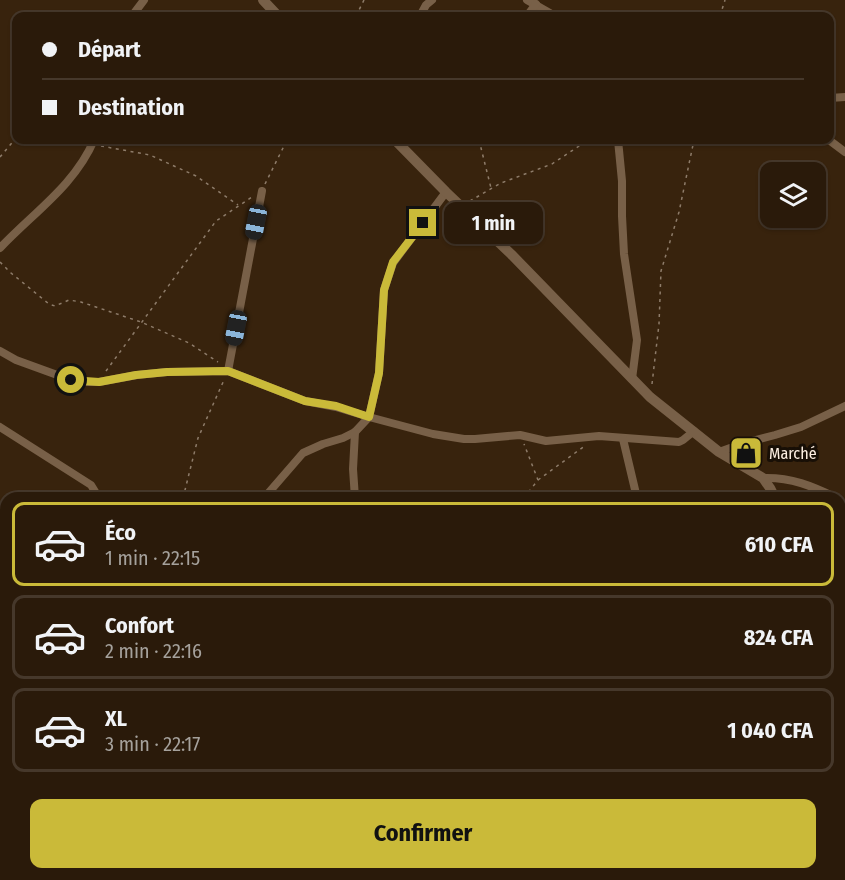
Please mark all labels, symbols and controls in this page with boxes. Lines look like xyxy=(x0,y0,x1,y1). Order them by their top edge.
text: Départ xyxy=(78,36,141,63)
text: Destination xyxy=(78,94,185,121)
map controls xyxy=(760,162,826,228)
button: layers xyxy=(760,162,826,228)
callout: 1 min xyxy=(444,202,543,244)
car xyxy=(244,203,268,241)
route end xyxy=(409,209,436,236)
text: 1 min xyxy=(472,211,515,235)
car xyxy=(224,309,248,347)
route start xyxy=(57,366,84,393)
shop icon: Marché xyxy=(728,435,764,471)
place label: Marché xyxy=(769,444,817,463)
icon: car xyxy=(33,517,87,571)
text: Éco xyxy=(105,519,136,546)
text: 610 CFA xyxy=(745,531,813,558)
text: 1 min · 22:15 xyxy=(105,546,200,570)
icon: car xyxy=(33,610,87,664)
text: Confort xyxy=(105,612,174,639)
text: 824 CFA xyxy=(744,624,813,651)
text: 2 min · 22:16 xyxy=(105,639,202,663)
icon: car xyxy=(33,703,87,757)
text: XL xyxy=(105,705,127,732)
text: 1 040 CFA xyxy=(727,717,813,744)
text: 3 min · 22:17 xyxy=(105,732,200,756)
button: Confirmer xyxy=(30,799,816,868)

